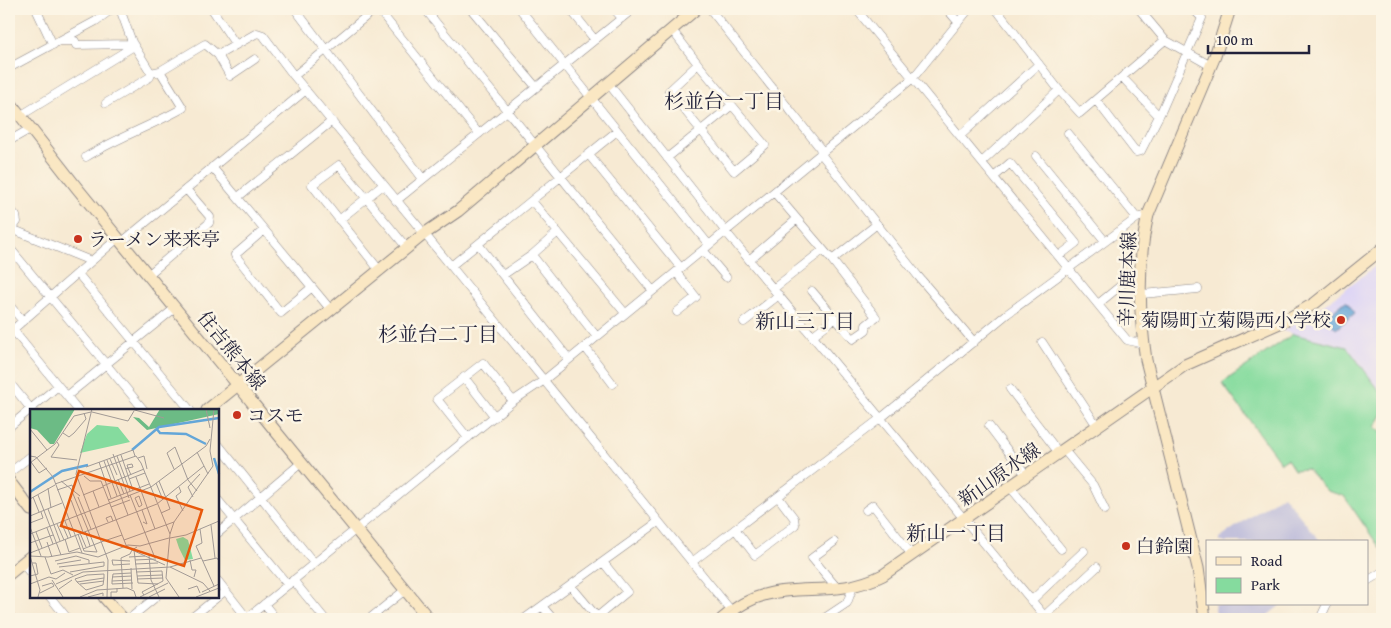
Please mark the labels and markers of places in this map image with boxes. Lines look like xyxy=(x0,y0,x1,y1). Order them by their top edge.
place label: ラーメン来来亭 xyxy=(88,225,220,253)
marker: ラーメン来来亭 xyxy=(72,233,84,245)
place label: 菊陽町立菊陽西小学校 xyxy=(1141,306,1331,334)
marker: 菊陽町立菊陽西小学校 xyxy=(1335,314,1347,326)
place label: コスモ xyxy=(247,401,304,429)
marker: コスモ xyxy=(231,409,243,421)
place label: 白鈴園 xyxy=(1136,532,1193,560)
marker: 白鈴園 xyxy=(1120,540,1132,552)

